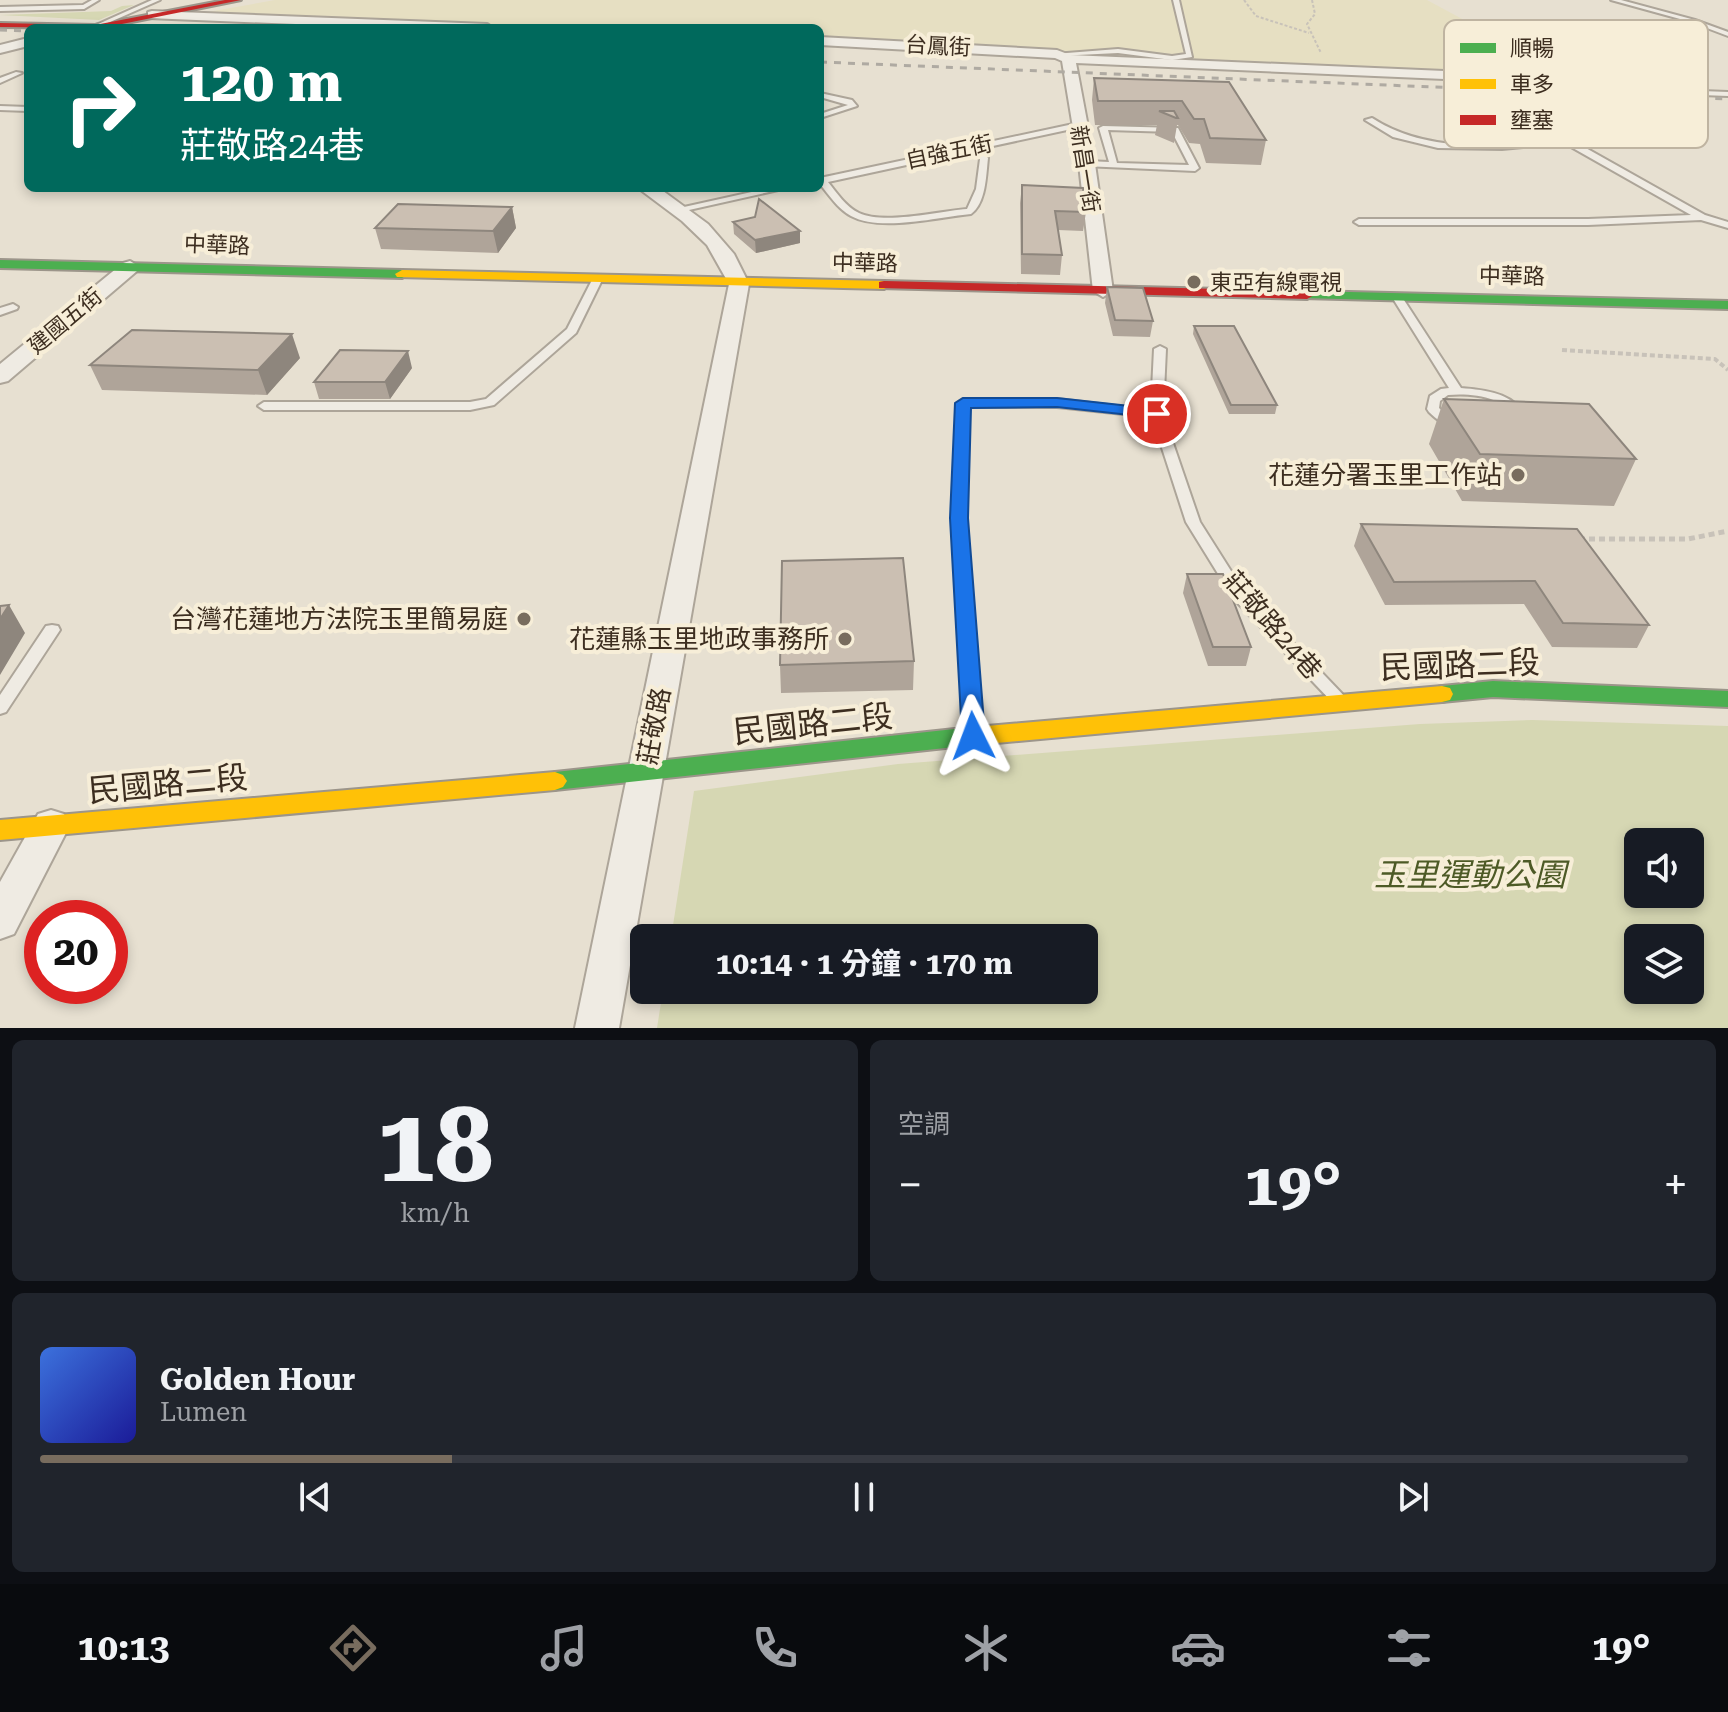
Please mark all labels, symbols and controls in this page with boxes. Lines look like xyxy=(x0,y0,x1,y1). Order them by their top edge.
legend xyxy=(1444,20,1708,148)
street label: 台鳳街 xyxy=(904,32,972,60)
text: 順暢 xyxy=(1510,36,1554,61)
text: 120 m xyxy=(180,49,342,115)
icon: right xyxy=(48,56,152,160)
text: 車多 xyxy=(1510,72,1554,97)
text: 壅塞 xyxy=(1510,108,1554,133)
street label: 新昌一街 xyxy=(1066,124,1104,214)
text: 莊敬路24巷 xyxy=(180,125,364,167)
street label: 自強五街 xyxy=(903,131,995,173)
street label: 中華路 xyxy=(184,231,250,259)
street label: 中華路 xyxy=(832,250,898,276)
street label: 中華路 xyxy=(1479,263,1545,289)
place label: 東亞有線電視 xyxy=(1210,270,1342,295)
marker: 東亞有線電視 xyxy=(1185,273,1203,291)
street label: 建國五街 xyxy=(23,283,107,359)
pin xyxy=(1123,380,1191,448)
icon: arrive xyxy=(1135,392,1179,436)
place label: 花蓮分署玉里工作站 xyxy=(1268,460,1502,490)
marker: 花蓮分署玉里工作站 xyxy=(1509,466,1527,484)
street label: 莊敬路24巷 xyxy=(1218,565,1328,685)
place label: 台灣花蓮地方法院玉里簡易庭 xyxy=(170,604,508,634)
marker: 台灣花蓮地方法院玉里簡易庭 xyxy=(515,610,533,628)
place label: 花蓮縣玉里地政事務所 xyxy=(569,624,829,654)
marker: 花蓮縣玉里地政事務所 xyxy=(836,630,854,648)
street label: 民國路二段 xyxy=(1379,643,1541,687)
street label: 莊敬路 xyxy=(632,685,676,767)
position arrow xyxy=(931,694,1015,778)
street label: 民國路二段 xyxy=(731,697,895,751)
street label: 民國路二段 xyxy=(87,758,249,810)
map controls xyxy=(1624,828,1704,1004)
button: sound xyxy=(1624,828,1704,908)
park label: 玉里運動公園 xyxy=(1374,856,1570,894)
speed limit sign: 20 xyxy=(24,900,128,1004)
button: layers xyxy=(1624,924,1704,1004)
text: 10:14 · 1 分鐘 · 170 m xyxy=(716,946,1012,981)
text: 18 xyxy=(377,1085,493,1206)
text: 空調 xyxy=(898,1109,950,1139)
text: 19° xyxy=(1244,1149,1342,1220)
text: − xyxy=(898,1159,923,1211)
text: + xyxy=(1663,1159,1688,1211)
text: km/h xyxy=(400,1198,470,1228)
text: Golden Hour xyxy=(160,1362,355,1397)
text: Lumen xyxy=(160,1397,247,1427)
icon: previous xyxy=(293,1475,337,1519)
icon: pause xyxy=(842,1475,886,1519)
icon: next xyxy=(1391,1475,1435,1519)
icon: directions xyxy=(325,1620,381,1676)
icon: music xyxy=(536,1620,592,1676)
icon: phone xyxy=(747,1620,803,1676)
icon: climate xyxy=(958,1620,1014,1676)
icon: car xyxy=(1170,1620,1226,1676)
icon: filters xyxy=(1381,1620,1437,1676)
text: 10:13 xyxy=(78,1627,170,1669)
text: 19° xyxy=(1592,1627,1650,1669)

